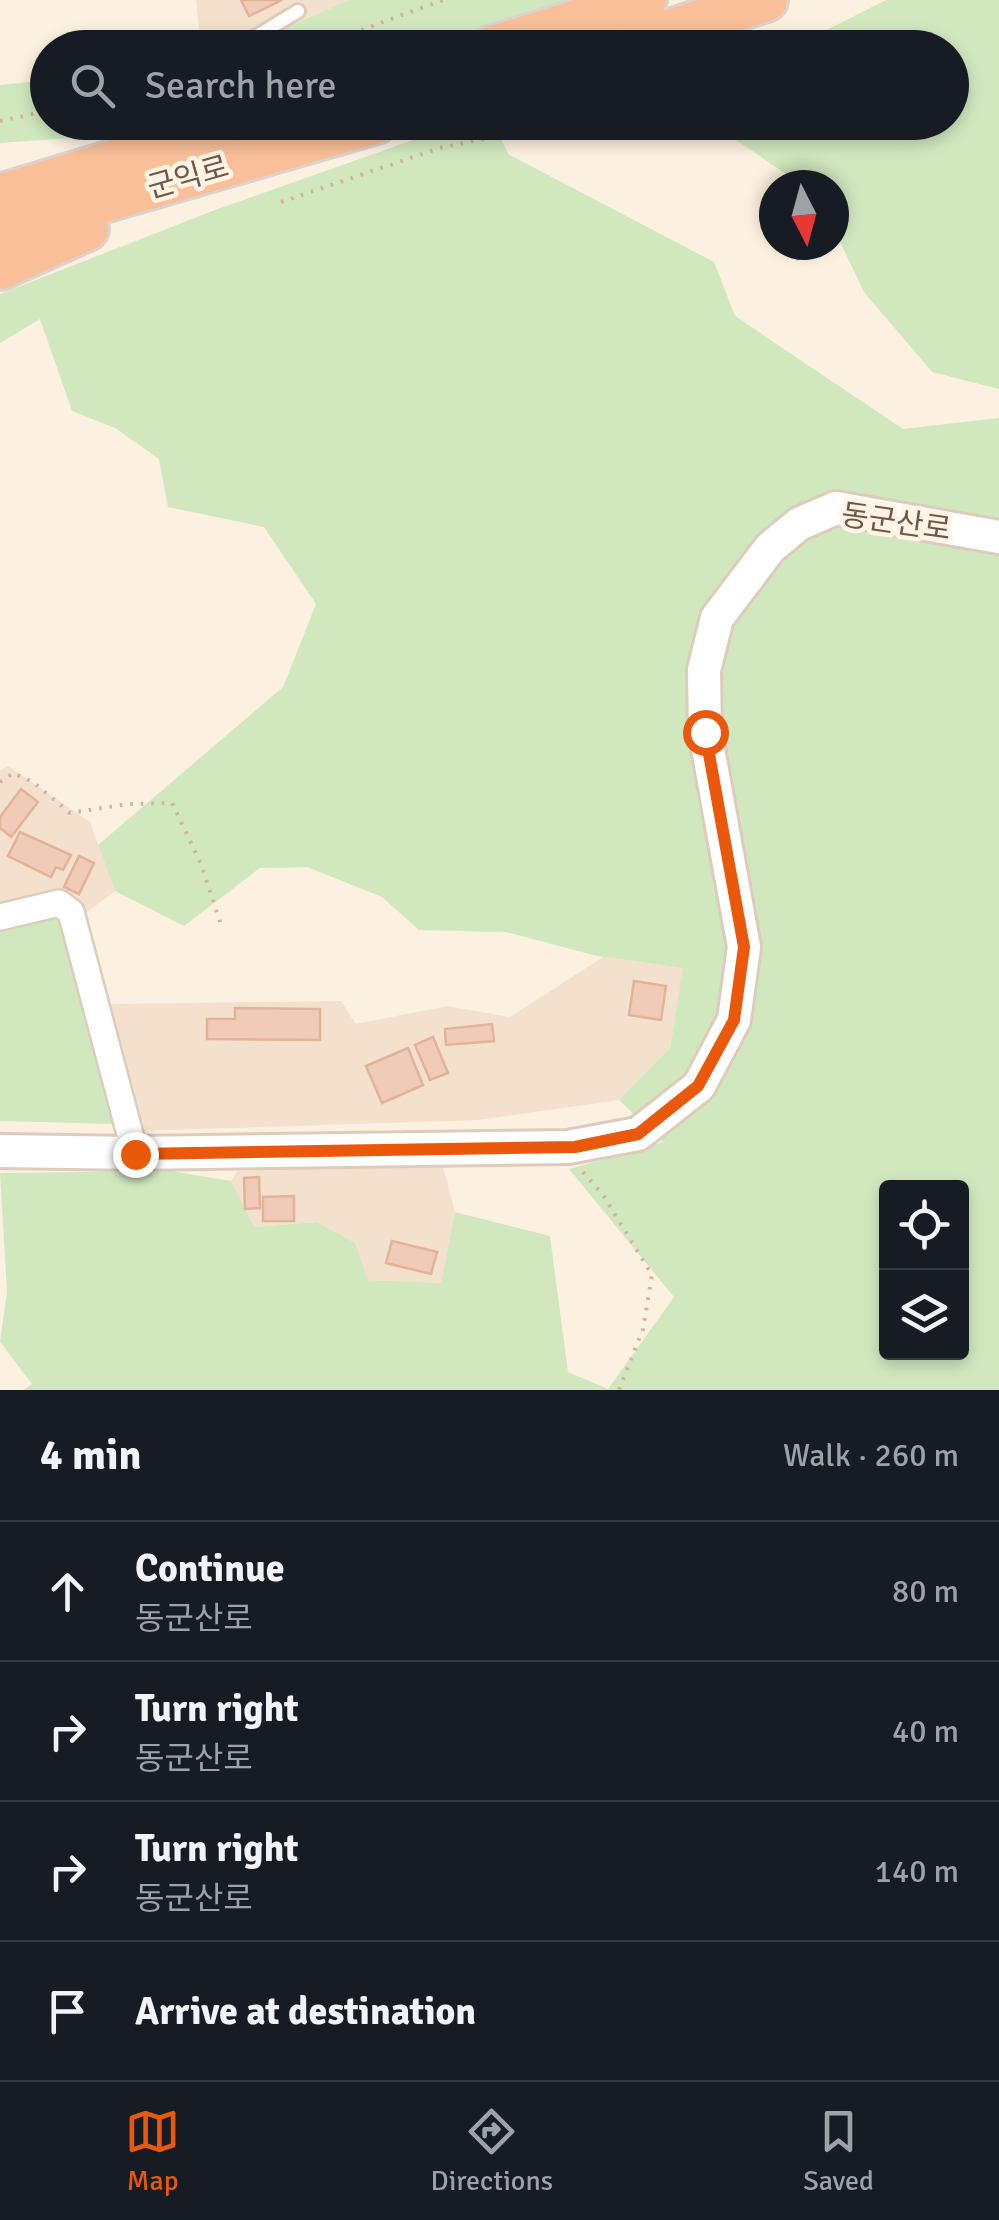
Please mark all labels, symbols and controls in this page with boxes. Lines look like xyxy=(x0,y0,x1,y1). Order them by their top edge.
search box xyxy=(30,30,969,140)
icon: search xyxy=(65,58,120,113)
text: Search here xyxy=(145,62,337,109)
street label: 군익로 xyxy=(143,148,233,207)
north arrow xyxy=(759,170,849,260)
street label: 동군산로 xyxy=(839,496,953,548)
route start xyxy=(683,710,729,756)
route end xyxy=(113,1132,159,1178)
map controls xyxy=(879,1180,969,1360)
button: locate xyxy=(879,1180,969,1270)
button: layers xyxy=(879,1270,969,1360)
text: 4 min xyxy=(40,1430,141,1481)
text: Walk · 260 m xyxy=(783,1436,959,1475)
text: Continue xyxy=(135,1545,285,1592)
icon: ahead xyxy=(40,1564,95,1619)
text: 80 m xyxy=(892,1572,959,1611)
text: 동군산로 xyxy=(135,1599,253,1638)
text: Turn right xyxy=(135,1685,299,1732)
icon: right xyxy=(40,1704,95,1759)
text: 40 m xyxy=(892,1712,959,1751)
text: 동군산로 xyxy=(135,1739,253,1778)
text: Turn right xyxy=(135,1825,299,1872)
icon: right xyxy=(40,1844,95,1899)
text: 140 m xyxy=(875,1852,959,1891)
text: 동군산로 xyxy=(135,1879,253,1918)
icon: arrive xyxy=(40,1984,95,2039)
text: Arrive at destination xyxy=(135,1988,476,2035)
tab: Map xyxy=(125,2104,180,2198)
tab: Directions xyxy=(431,2104,553,2198)
tab: Saved xyxy=(803,2104,874,2198)

